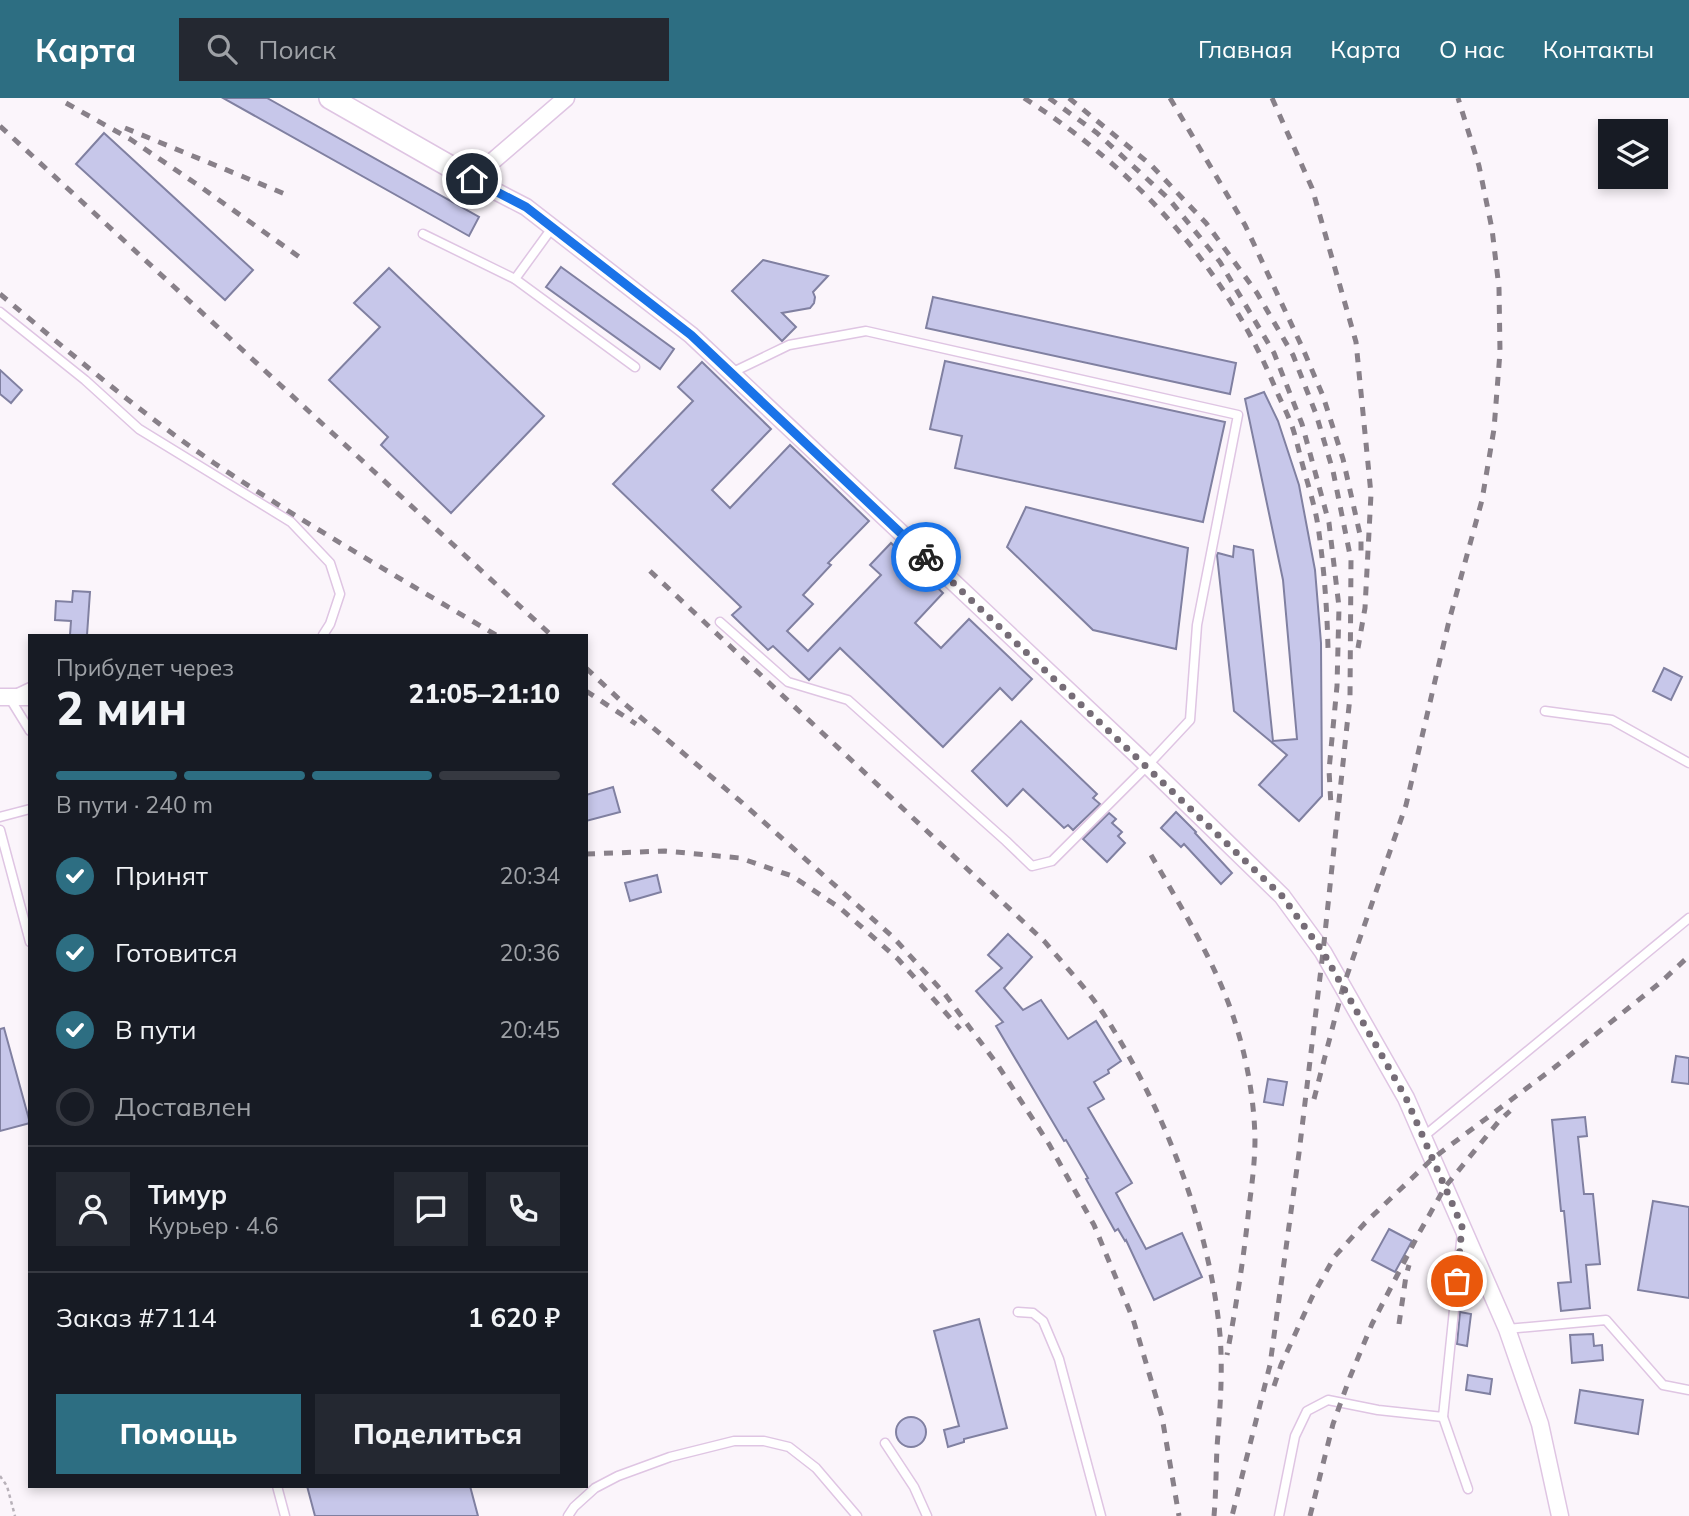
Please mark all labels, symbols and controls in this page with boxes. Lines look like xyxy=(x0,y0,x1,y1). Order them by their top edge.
search box xyxy=(179,18,669,81)
text: Карта xyxy=(35,29,137,70)
icon: search xyxy=(203,30,241,68)
text: Поиск xyxy=(259,33,336,66)
text: Главная xyxy=(1198,34,1292,64)
text: Карта xyxy=(1330,34,1401,64)
text: О нас xyxy=(1439,34,1505,64)
text: Контакты xyxy=(1543,34,1654,64)
map controls xyxy=(1598,119,1668,189)
button: layers xyxy=(1598,119,1668,189)
pin xyxy=(442,149,502,209)
icon: home xyxy=(453,160,491,198)
courier xyxy=(891,522,961,592)
icon: bike xyxy=(907,538,945,576)
text: Прибудет через xyxy=(56,653,234,682)
text: 21:05–21:10 xyxy=(409,677,560,710)
text: 2 мин xyxy=(56,679,187,737)
text: В пути · 240 m xyxy=(56,790,213,819)
icon: check xyxy=(56,857,94,895)
text: Принят xyxy=(115,859,208,892)
text: 20:34 xyxy=(500,861,560,890)
icon: check xyxy=(56,934,94,972)
text: Готовится xyxy=(115,936,238,969)
text: 20:36 xyxy=(500,938,560,967)
icon: check xyxy=(56,1011,94,1049)
text: В пути xyxy=(115,1013,196,1046)
text: 20:45 xyxy=(500,1015,560,1044)
text: Доставлен xyxy=(115,1090,252,1123)
button: person xyxy=(56,1172,130,1246)
button: chat xyxy=(394,1172,468,1246)
button: phone xyxy=(486,1172,560,1246)
text: Тимур xyxy=(148,1178,227,1211)
text: Курьер · 4.6 xyxy=(148,1211,279,1240)
pin xyxy=(1427,1251,1487,1311)
icon: bag xyxy=(1438,1262,1476,1300)
text: Заказ #7114 xyxy=(56,1301,217,1334)
text: 1 620 ₽ xyxy=(468,1301,560,1334)
button: Помощь xyxy=(56,1394,301,1474)
button: Поделиться xyxy=(315,1394,560,1474)

